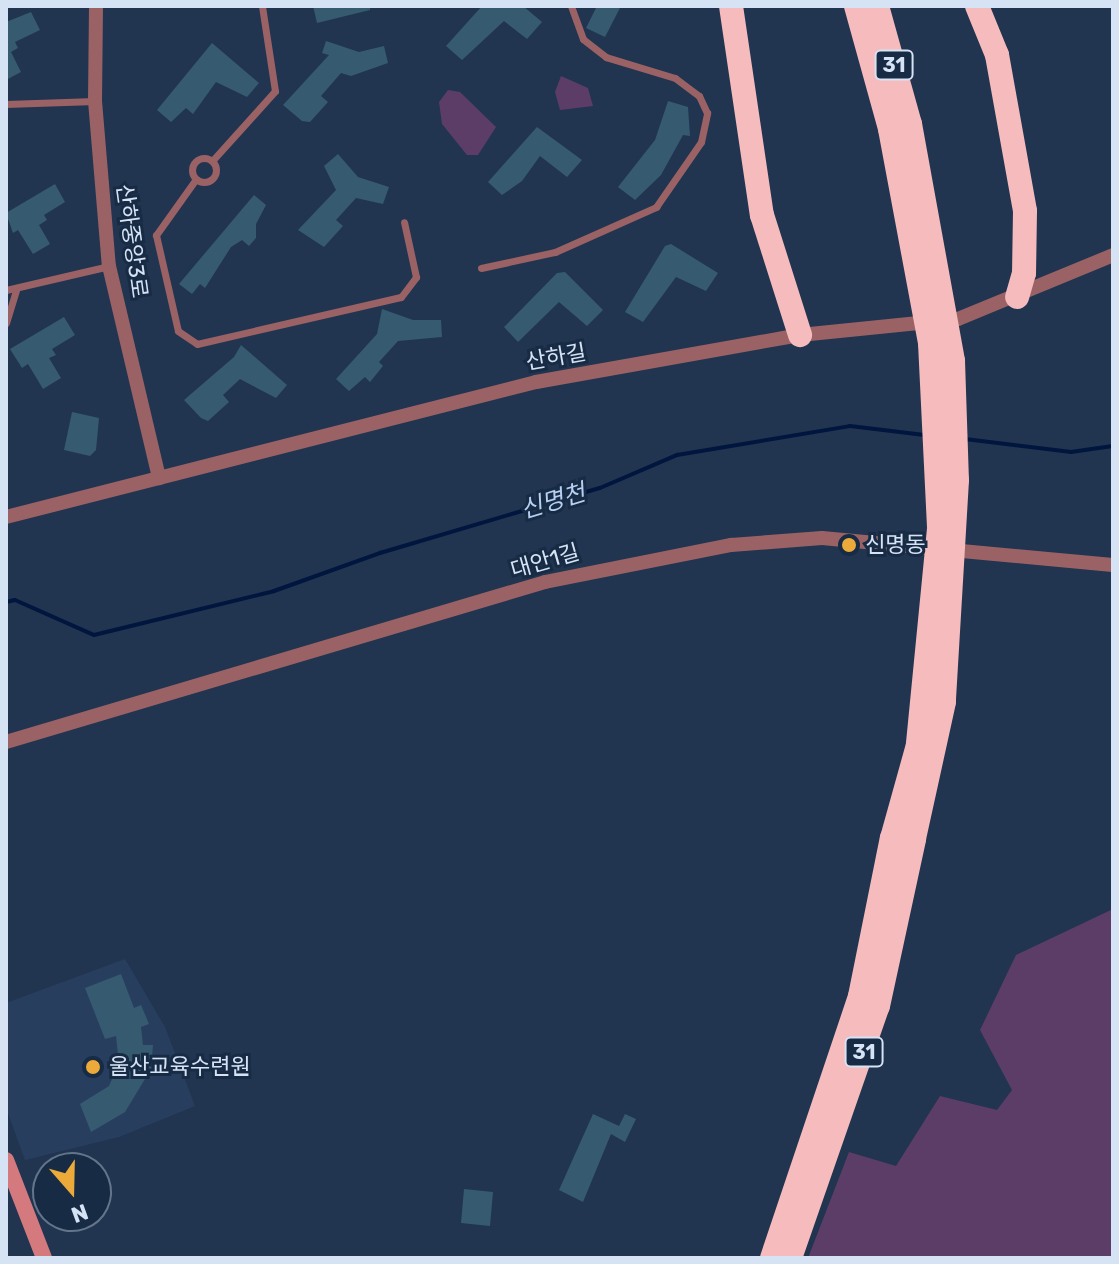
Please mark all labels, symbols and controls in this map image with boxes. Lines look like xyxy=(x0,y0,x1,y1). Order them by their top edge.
road number: 31 xyxy=(874,49,914,81)
street label: 산하중앙3로 xyxy=(111,183,153,299)
street label: 산하길 xyxy=(524,339,588,375)
water label: 신명천 xyxy=(517,479,589,525)
place label: 신명동 xyxy=(865,532,926,558)
marker: 신명동 xyxy=(840,536,858,554)
street label: 대안1길 xyxy=(508,539,582,583)
road number: 31 xyxy=(844,1036,884,1068)
place label: 울산교육수련원 xyxy=(109,1054,251,1080)
marker: 울산교육수련원 xyxy=(84,1058,102,1076)
north arrow xyxy=(32,1152,112,1232)
text: N xyxy=(68,1198,92,1229)

